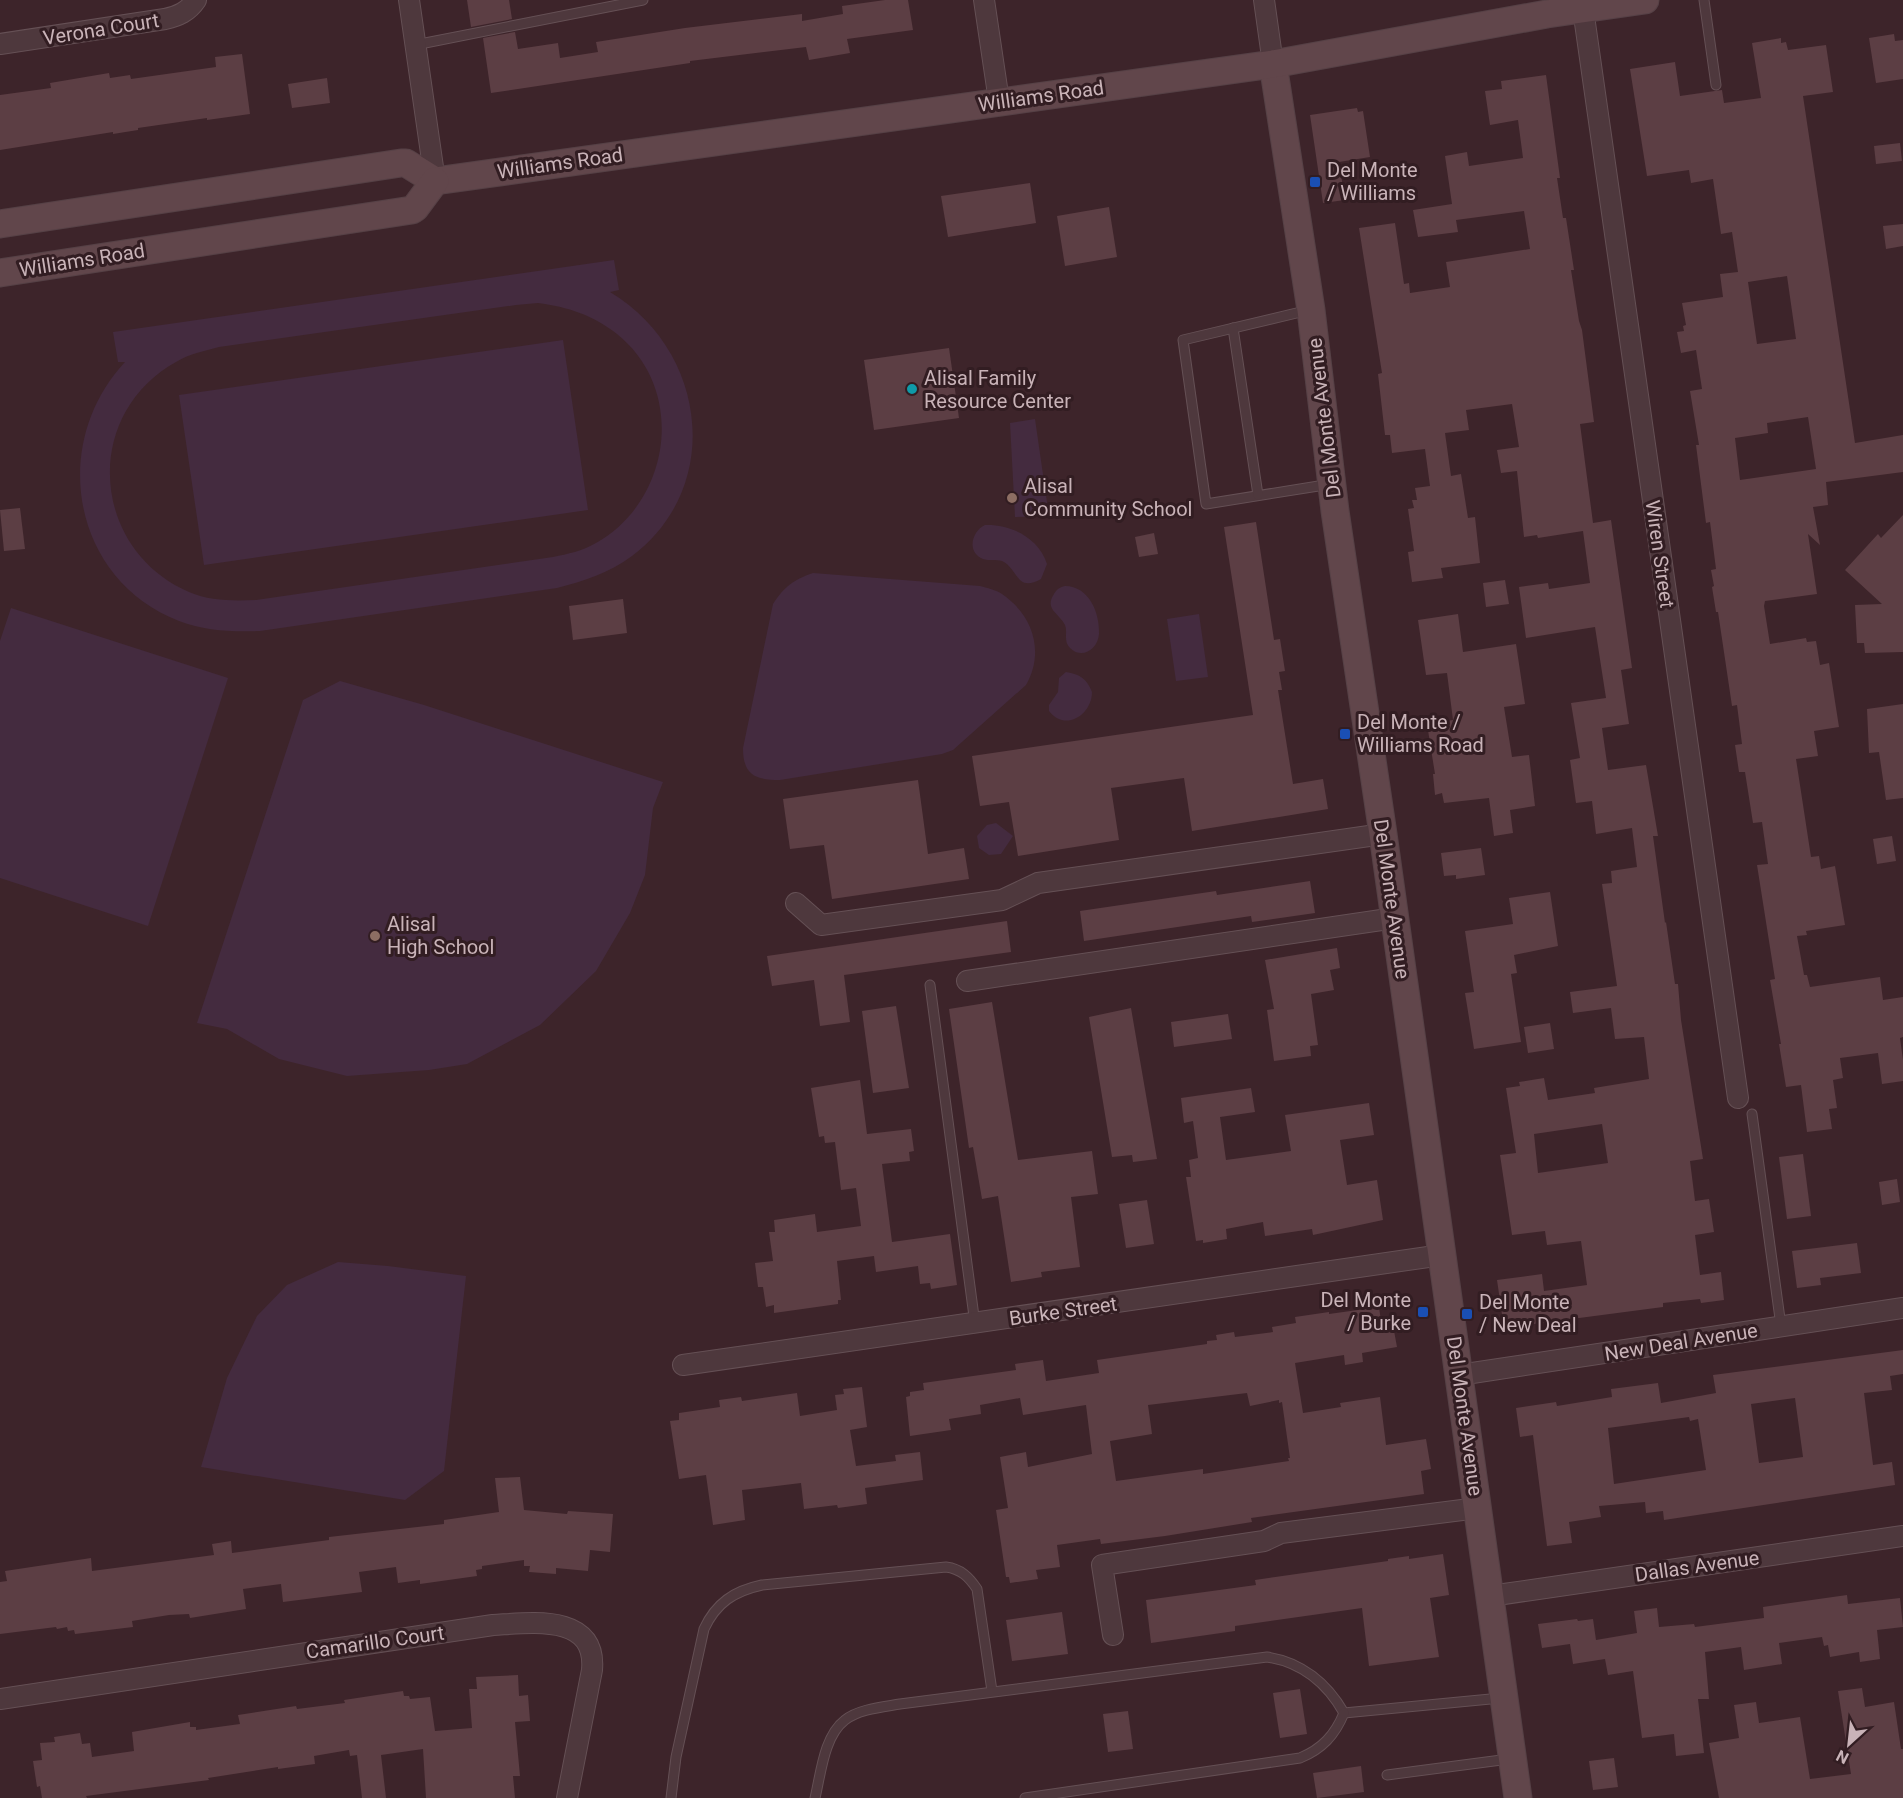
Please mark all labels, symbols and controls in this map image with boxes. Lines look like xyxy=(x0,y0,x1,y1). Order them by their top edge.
street label: Verona Court xyxy=(41,8,161,50)
street label: Williams Road xyxy=(977,75,1105,117)
street label: Williams Road xyxy=(496,142,624,184)
place label: Del Monte / Williams xyxy=(1327,158,1418,205)
marker: Del Monte / Williams xyxy=(1308,175,1322,189)
street label: Williams Road xyxy=(18,238,146,282)
street label: Del Monte Avenue xyxy=(1302,337,1346,499)
place label: Alisal Family Resource Center xyxy=(924,366,1071,413)
marker: Alisal Family Resource Center xyxy=(905,382,919,396)
place label: Alisal Community School xyxy=(1024,474,1192,521)
marker: Alisal Community School xyxy=(1005,491,1019,505)
street label: Wiren Street xyxy=(1641,499,1679,609)
place label: Del Monte / Williams Road xyxy=(1357,710,1484,757)
marker: Del Monte / Williams Road xyxy=(1338,727,1352,741)
street label: Del Monte Avenue xyxy=(1369,818,1415,980)
place label: Alisal High School xyxy=(387,912,494,959)
marker: Alisal High School xyxy=(368,929,382,943)
place label: Del Monte / Burke xyxy=(1320,1288,1411,1335)
place label: Del Monte / New Deal xyxy=(1479,1290,1577,1337)
street label: Burke Street xyxy=(1008,1292,1118,1330)
marker: Del Monte / Burke xyxy=(1416,1305,1430,1319)
marker: Del Monte / New Deal xyxy=(1460,1307,1474,1321)
street label: New Deal Avenue xyxy=(1603,1318,1759,1366)
street label: Del Monte Avenue xyxy=(1442,1335,1488,1497)
street label: Dallas Avenue xyxy=(1633,1545,1761,1587)
street label: Camarillo Court xyxy=(304,1620,446,1664)
north arrow xyxy=(1819,1714,1879,1774)
text: N xyxy=(1833,1746,1852,1768)

